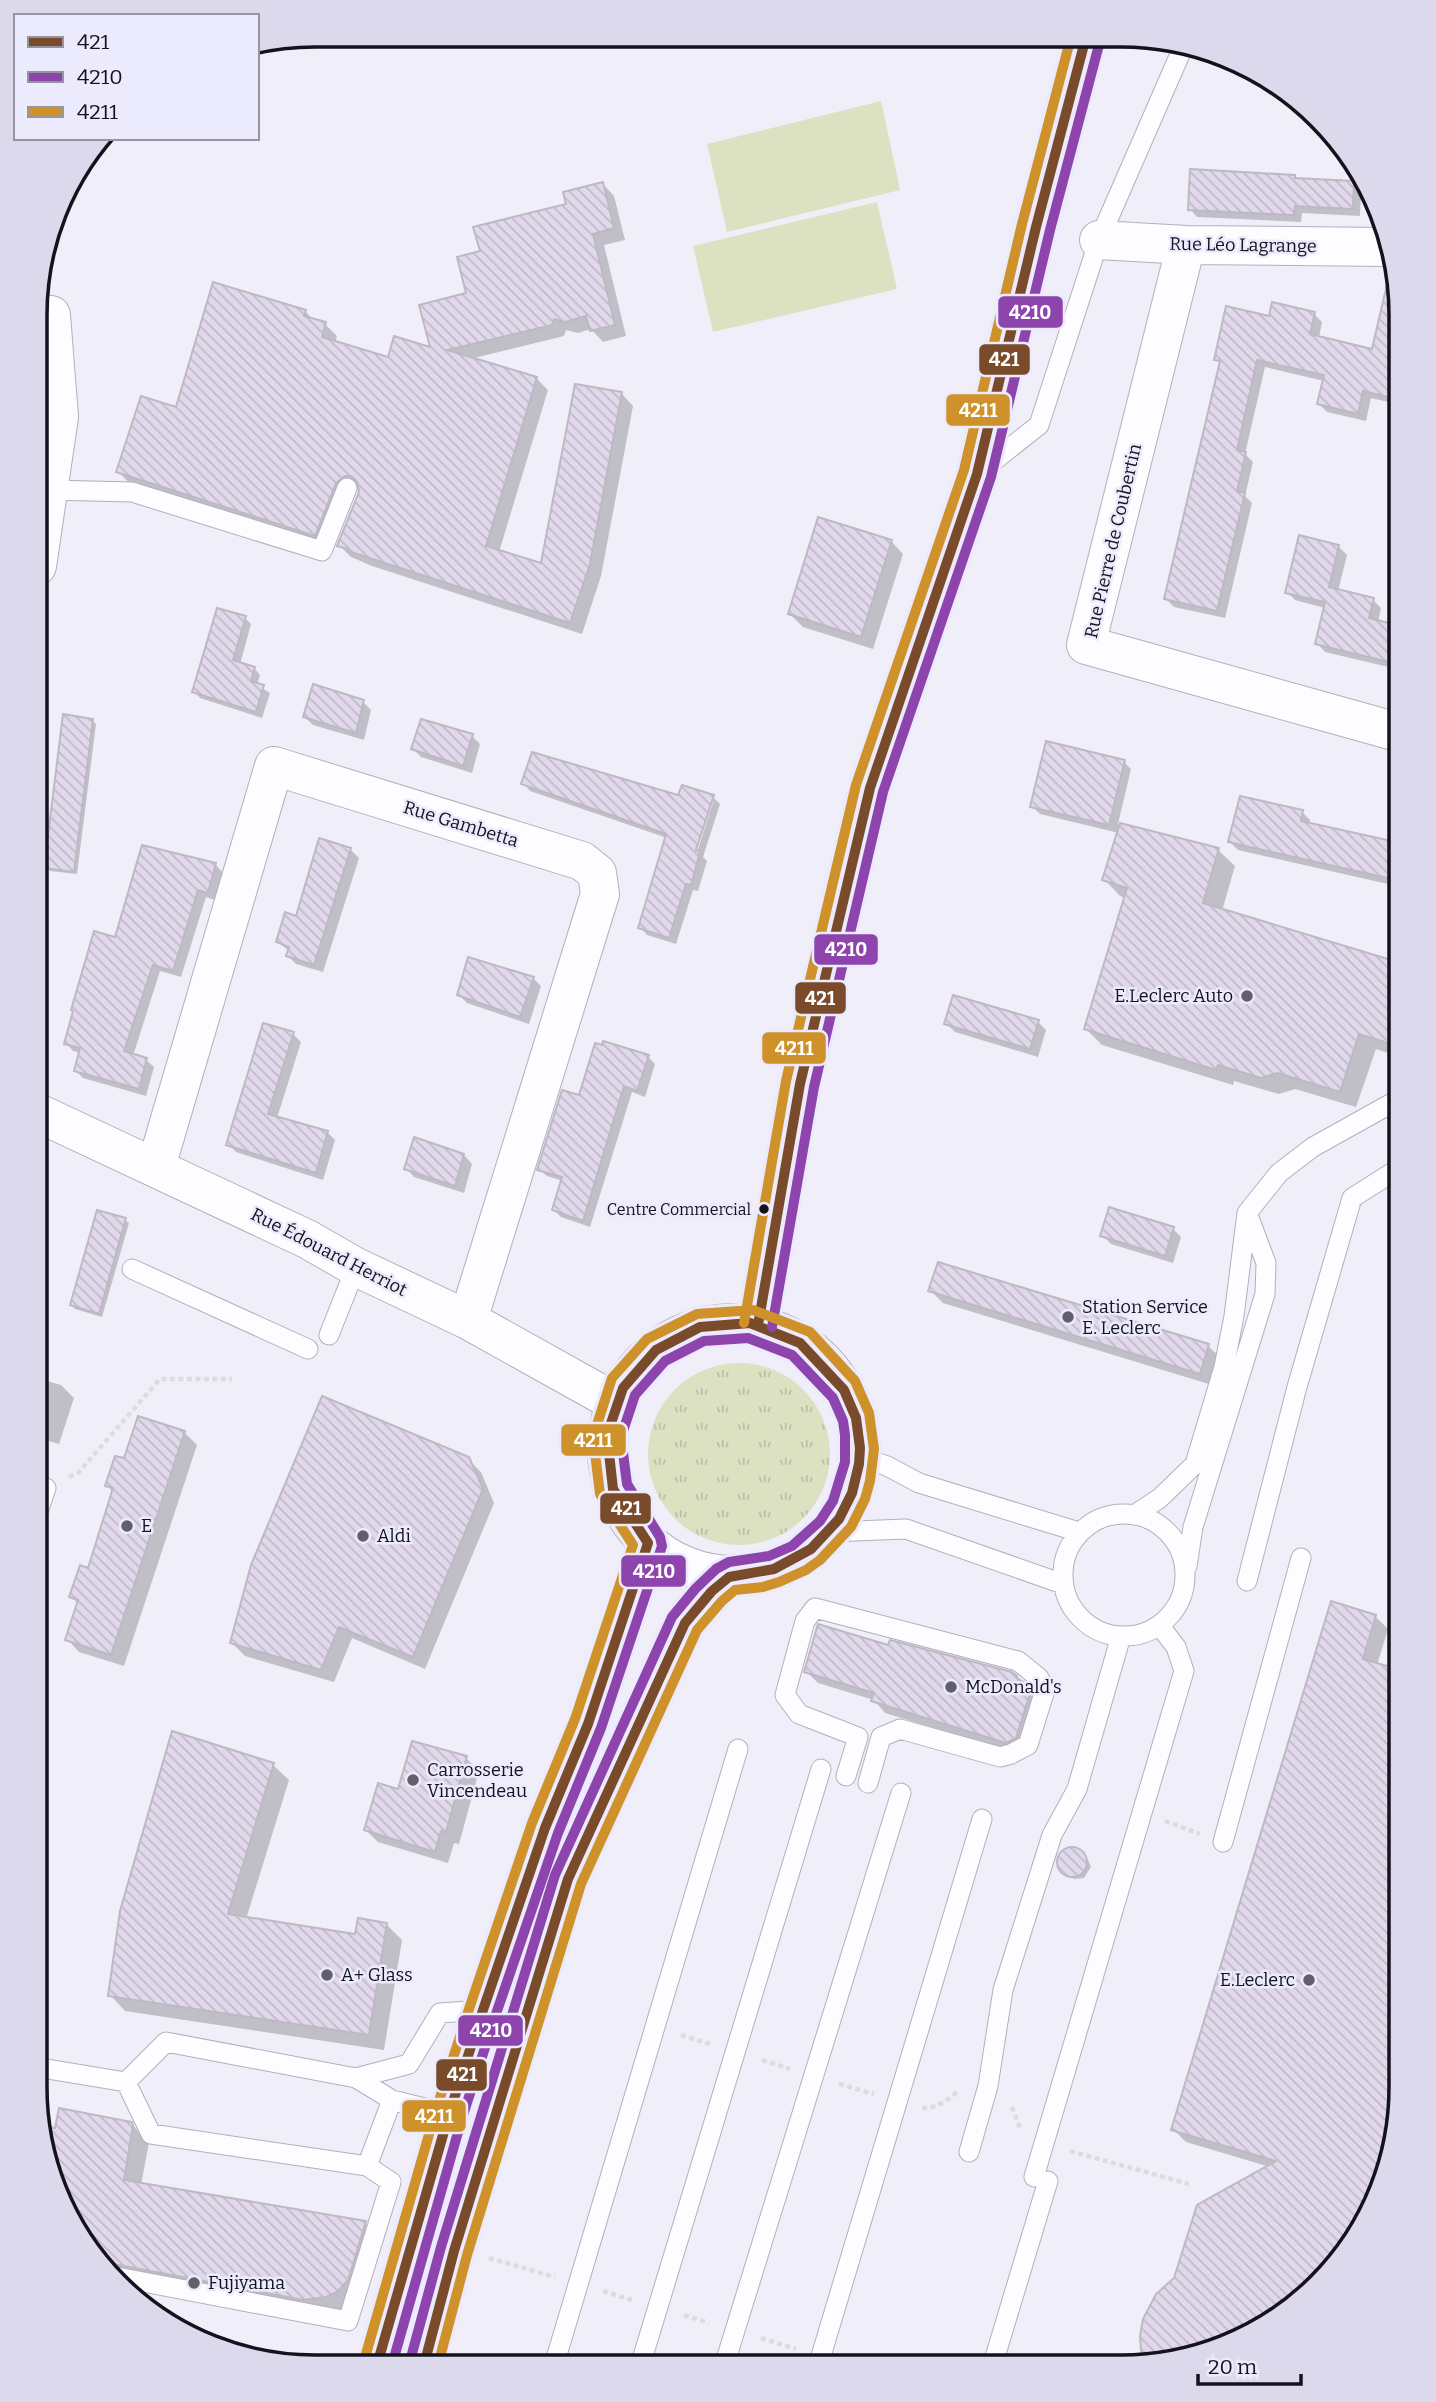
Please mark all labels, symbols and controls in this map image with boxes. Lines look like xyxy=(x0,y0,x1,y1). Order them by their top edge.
legend xyxy=(14,14,259,140)
text: 421 xyxy=(77,29,110,55)
text: 4210 xyxy=(77,64,123,90)
text: 4211 xyxy=(77,99,118,125)
street label: Rue Léo Lagrange xyxy=(1169,233,1317,257)
line badge: 4210 xyxy=(997,295,1064,329)
text: 4210 xyxy=(1009,301,1051,324)
line badge: 421 xyxy=(978,343,1031,376)
text: 421 xyxy=(989,348,1020,371)
line badge: 4211 xyxy=(945,393,1011,427)
text: 4211 xyxy=(959,399,998,422)
street label: Rue Pierre de Coubertin xyxy=(1080,441,1146,640)
street label: Rue Gambetta xyxy=(401,796,521,852)
line badge: 4210 xyxy=(813,933,879,966)
text: 4210 xyxy=(825,938,867,961)
line badge: 421 xyxy=(794,981,847,1015)
place label: E.Leclerc Auto xyxy=(1114,985,1233,1007)
text: 421 xyxy=(805,987,836,1010)
marker: E.Leclerc Auto xyxy=(1239,988,1255,1004)
line badge: 4211 xyxy=(761,1031,827,1065)
text: 4211 xyxy=(775,1037,814,1060)
place label: Centre Commercial xyxy=(607,1200,751,1219)
street label: Rue Édouard Herriot xyxy=(247,1202,412,1301)
marker: Centre Commercial xyxy=(757,1202,771,1216)
place label: Station Service E. Leclerc xyxy=(1082,1296,1208,1339)
marker: Station Service E. Leclerc xyxy=(1060,1309,1076,1325)
line badge: 4211 xyxy=(560,1423,627,1457)
text: 4211 xyxy=(574,1429,613,1452)
line badge: 421 xyxy=(599,1492,652,1525)
text: 421 xyxy=(611,1497,642,1520)
place label: E xyxy=(141,1515,152,1537)
marker: E xyxy=(119,1518,135,1534)
place label: Aldi xyxy=(377,1525,411,1547)
marker: Aldi xyxy=(355,1528,371,1544)
line badge: 4210 xyxy=(620,1554,687,1588)
text: 4210 xyxy=(633,1560,675,1583)
place label: McDonald's xyxy=(965,1676,1062,1698)
marker: McDonald's xyxy=(943,1679,959,1695)
place label: Carrosserie Vincendeau xyxy=(427,1759,527,1802)
marker: Carrosserie Vincendeau xyxy=(405,1772,421,1788)
place label: A+ Glass xyxy=(341,1964,413,1986)
marker: A+ Glass xyxy=(319,1967,335,1983)
place label: E.Leclerc xyxy=(1220,1969,1295,1991)
marker: E.Leclerc xyxy=(1301,1972,1317,1988)
line badge: 4210 xyxy=(457,2014,524,2047)
text: 4210 xyxy=(470,2019,512,2042)
line badge: 421 xyxy=(435,2058,488,2092)
text: 421 xyxy=(447,2063,478,2086)
line badge: 4211 xyxy=(401,2099,467,2133)
text: 4211 xyxy=(415,2105,454,2128)
place label: Fujiyama xyxy=(208,2272,285,2294)
marker: Fujiyama xyxy=(186,2275,202,2291)
scale bar xyxy=(1198,2342,1301,2386)
text: 20 m xyxy=(1208,2354,1257,2380)

